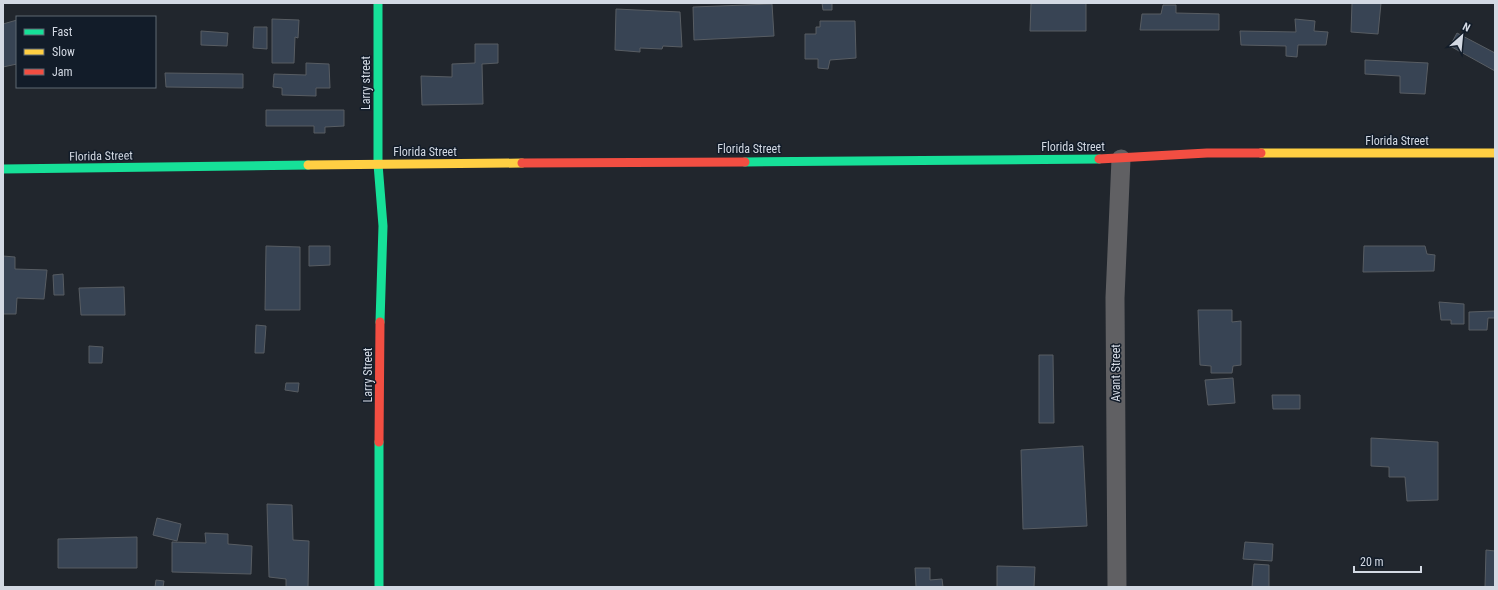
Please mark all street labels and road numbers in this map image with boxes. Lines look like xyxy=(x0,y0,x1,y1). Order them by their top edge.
street label: Larry street xyxy=(359,56,373,110)
street label: Florida Street xyxy=(1365,134,1429,148)
street label: Florida Street xyxy=(1041,140,1105,154)
street label: Florida Street xyxy=(717,142,781,156)
street label: Florida Street xyxy=(393,145,457,159)
street label: Florida Street xyxy=(69,148,133,164)
street label: Avant Street xyxy=(1109,344,1123,402)
street label: Larry Street xyxy=(361,347,375,402)

